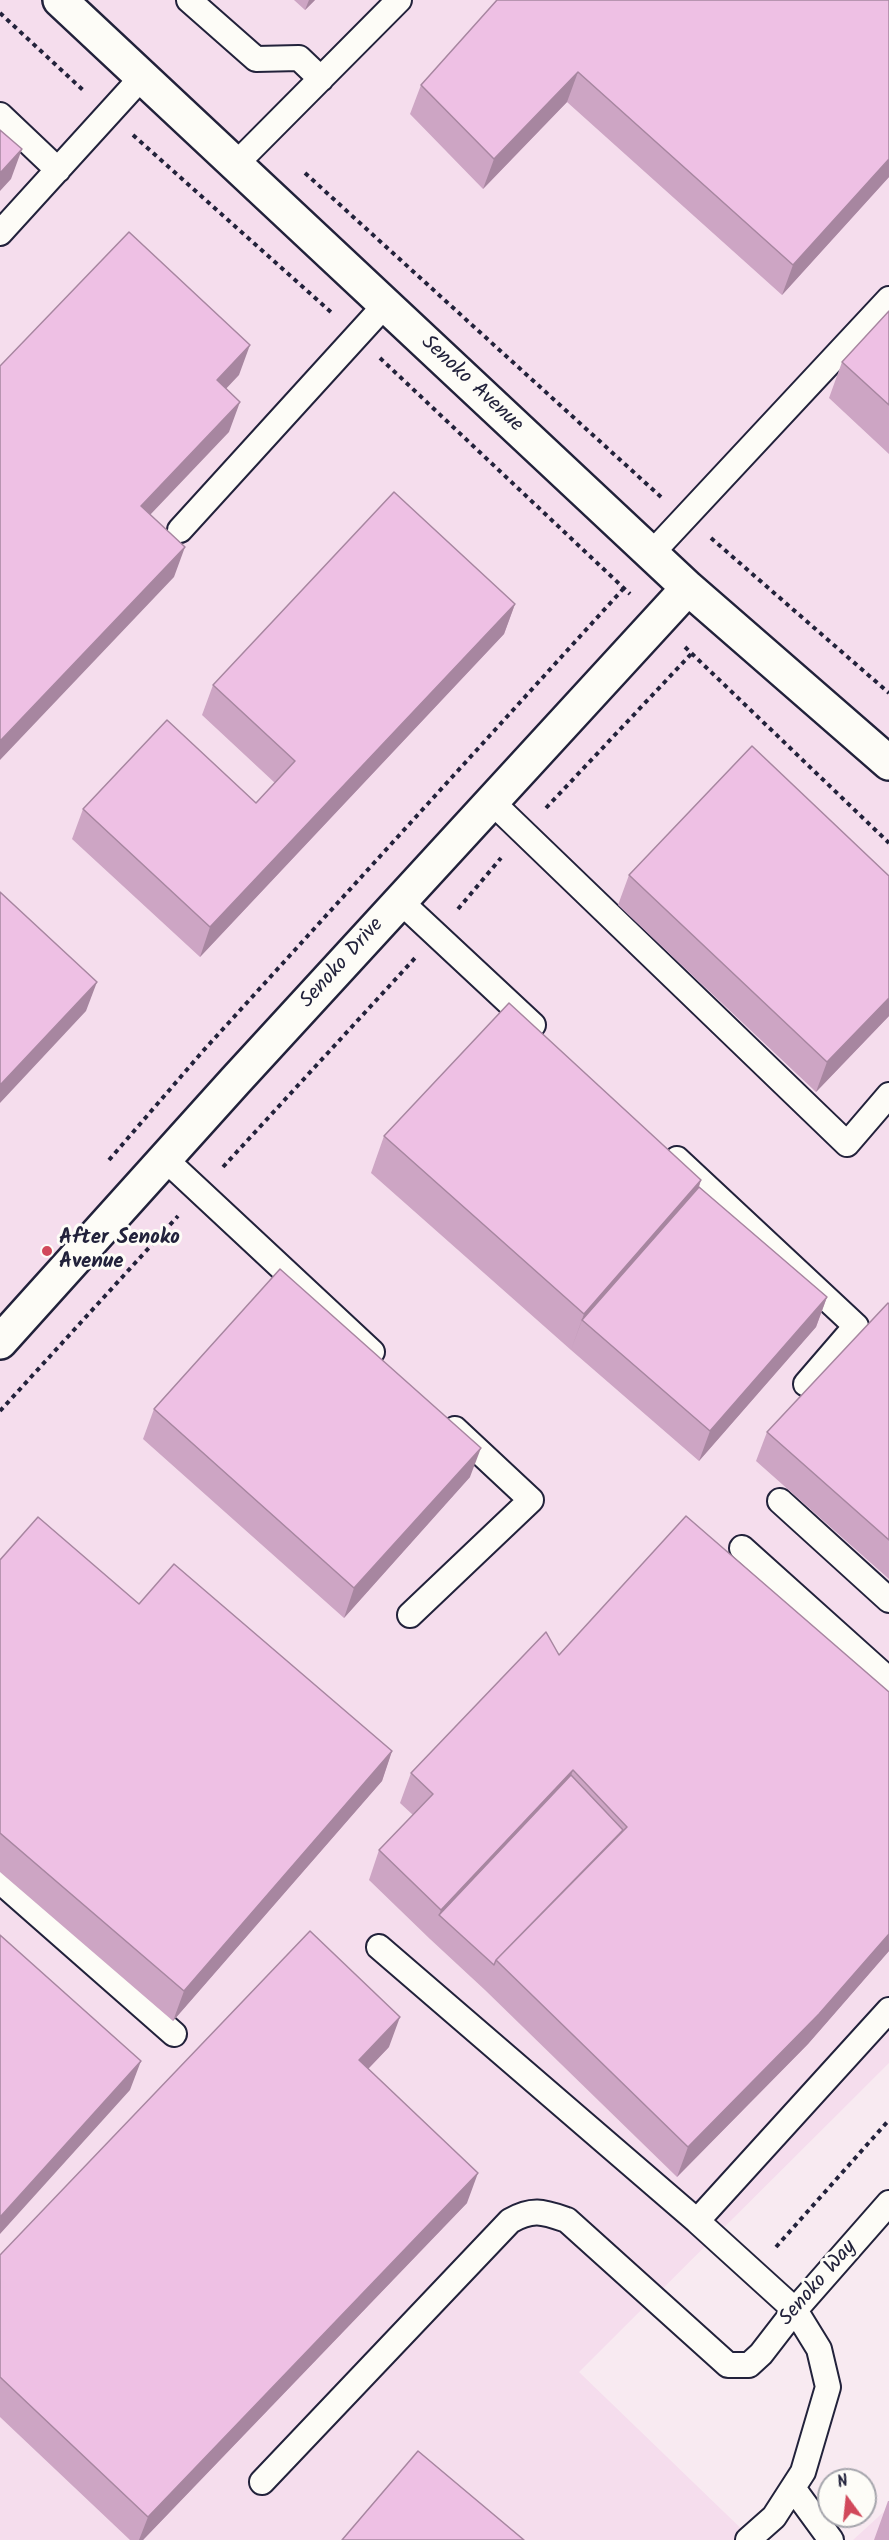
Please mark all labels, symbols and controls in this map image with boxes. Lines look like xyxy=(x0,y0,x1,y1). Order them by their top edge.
street label: Senoko Avenue xyxy=(415,331,527,439)
street label: Senoko Drive xyxy=(296,914,390,1014)
place label: After Senoko Avenue xyxy=(59,1226,180,1276)
marker: After Senoko Avenue xyxy=(40,1244,54,1258)
street label: Senoko Way xyxy=(775,2236,863,2332)
north arrow xyxy=(817,2468,877,2528)
text: N xyxy=(835,2469,851,2495)

